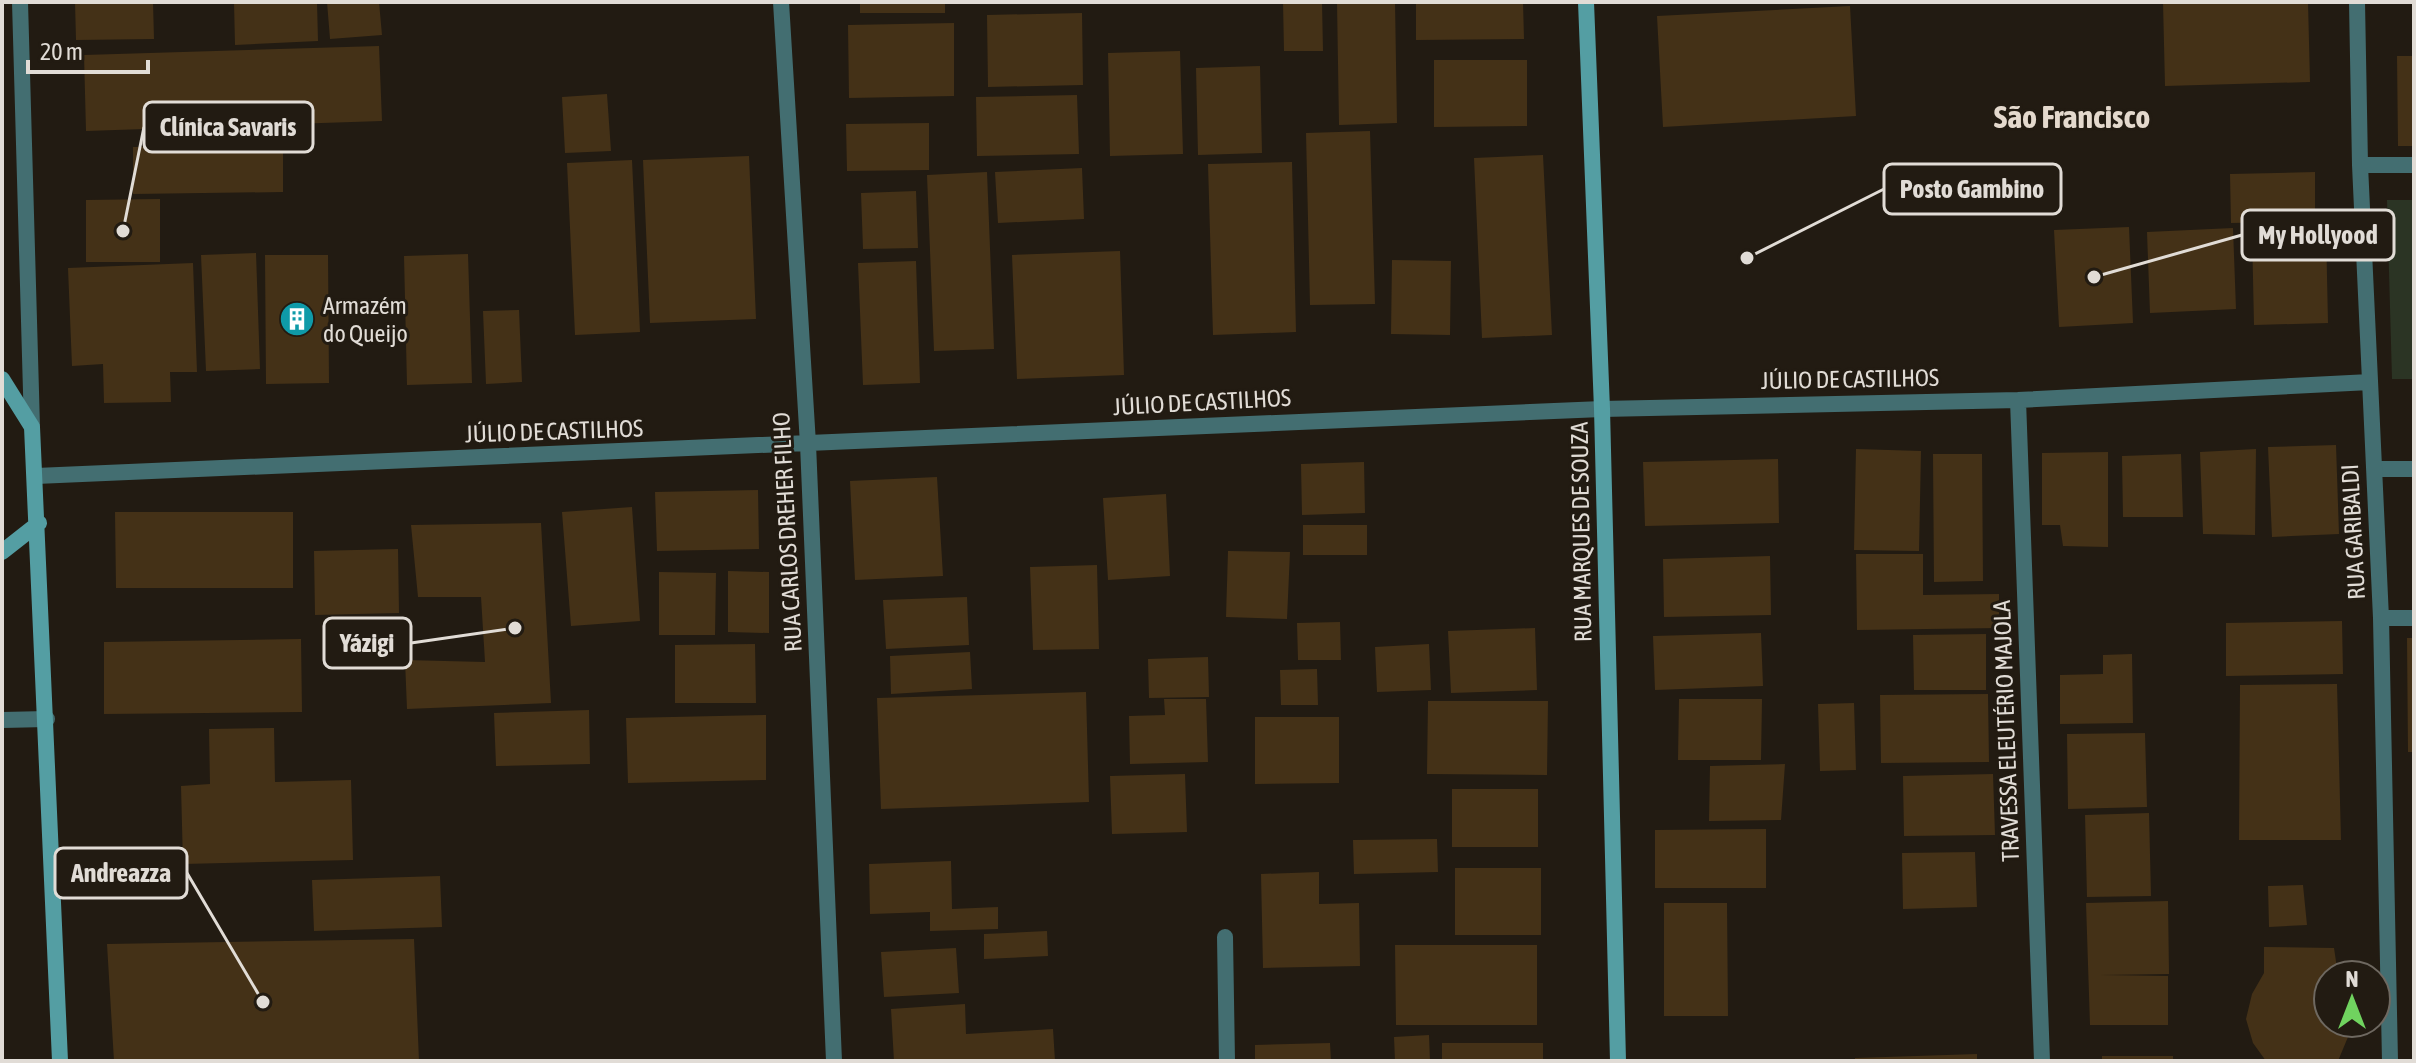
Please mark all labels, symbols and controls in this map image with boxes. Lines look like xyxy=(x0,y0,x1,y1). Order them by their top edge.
scale bar xyxy=(28,24,148,74)
text: 20 m xyxy=(40,38,83,65)
district label: São Francisco xyxy=(1994,98,2150,135)
callout: Clínica Savaris xyxy=(144,102,313,152)
text: Clínica Savaris xyxy=(160,112,296,142)
callout: Posto Gambino xyxy=(1884,164,2061,214)
text: Posto Gambino xyxy=(1900,174,2044,204)
callout: My Hollyood xyxy=(2242,210,2394,260)
text: My Hollyood xyxy=(2258,220,2378,250)
place label: Armazém do Queijo xyxy=(323,292,408,347)
building icon: Armazém do Queijo xyxy=(278,300,316,338)
street label: JÚLIO DE CASTILHOS xyxy=(1761,364,1939,394)
street label: JÚLIO DE CASTILHOS xyxy=(1112,384,1292,420)
street label: RUA CARLOS DREHER FILHO xyxy=(767,411,807,653)
street label: JÚLIO DE CASTILHOS xyxy=(465,414,643,448)
street label: RUA MARQUES DE SOUZA xyxy=(1566,421,1596,642)
street label: RUA GARIBALDI xyxy=(2336,463,2370,601)
street label: TRAVESSA ELEUTÉRIO MAJOLA xyxy=(1988,600,2024,862)
callout: Yázigi xyxy=(324,618,411,668)
text: Yázigi xyxy=(339,628,394,658)
callout: Andreazza xyxy=(55,848,187,898)
text: Andreazza xyxy=(70,858,171,888)
north arrow xyxy=(2312,959,2392,1039)
text: N xyxy=(2346,966,2358,992)

